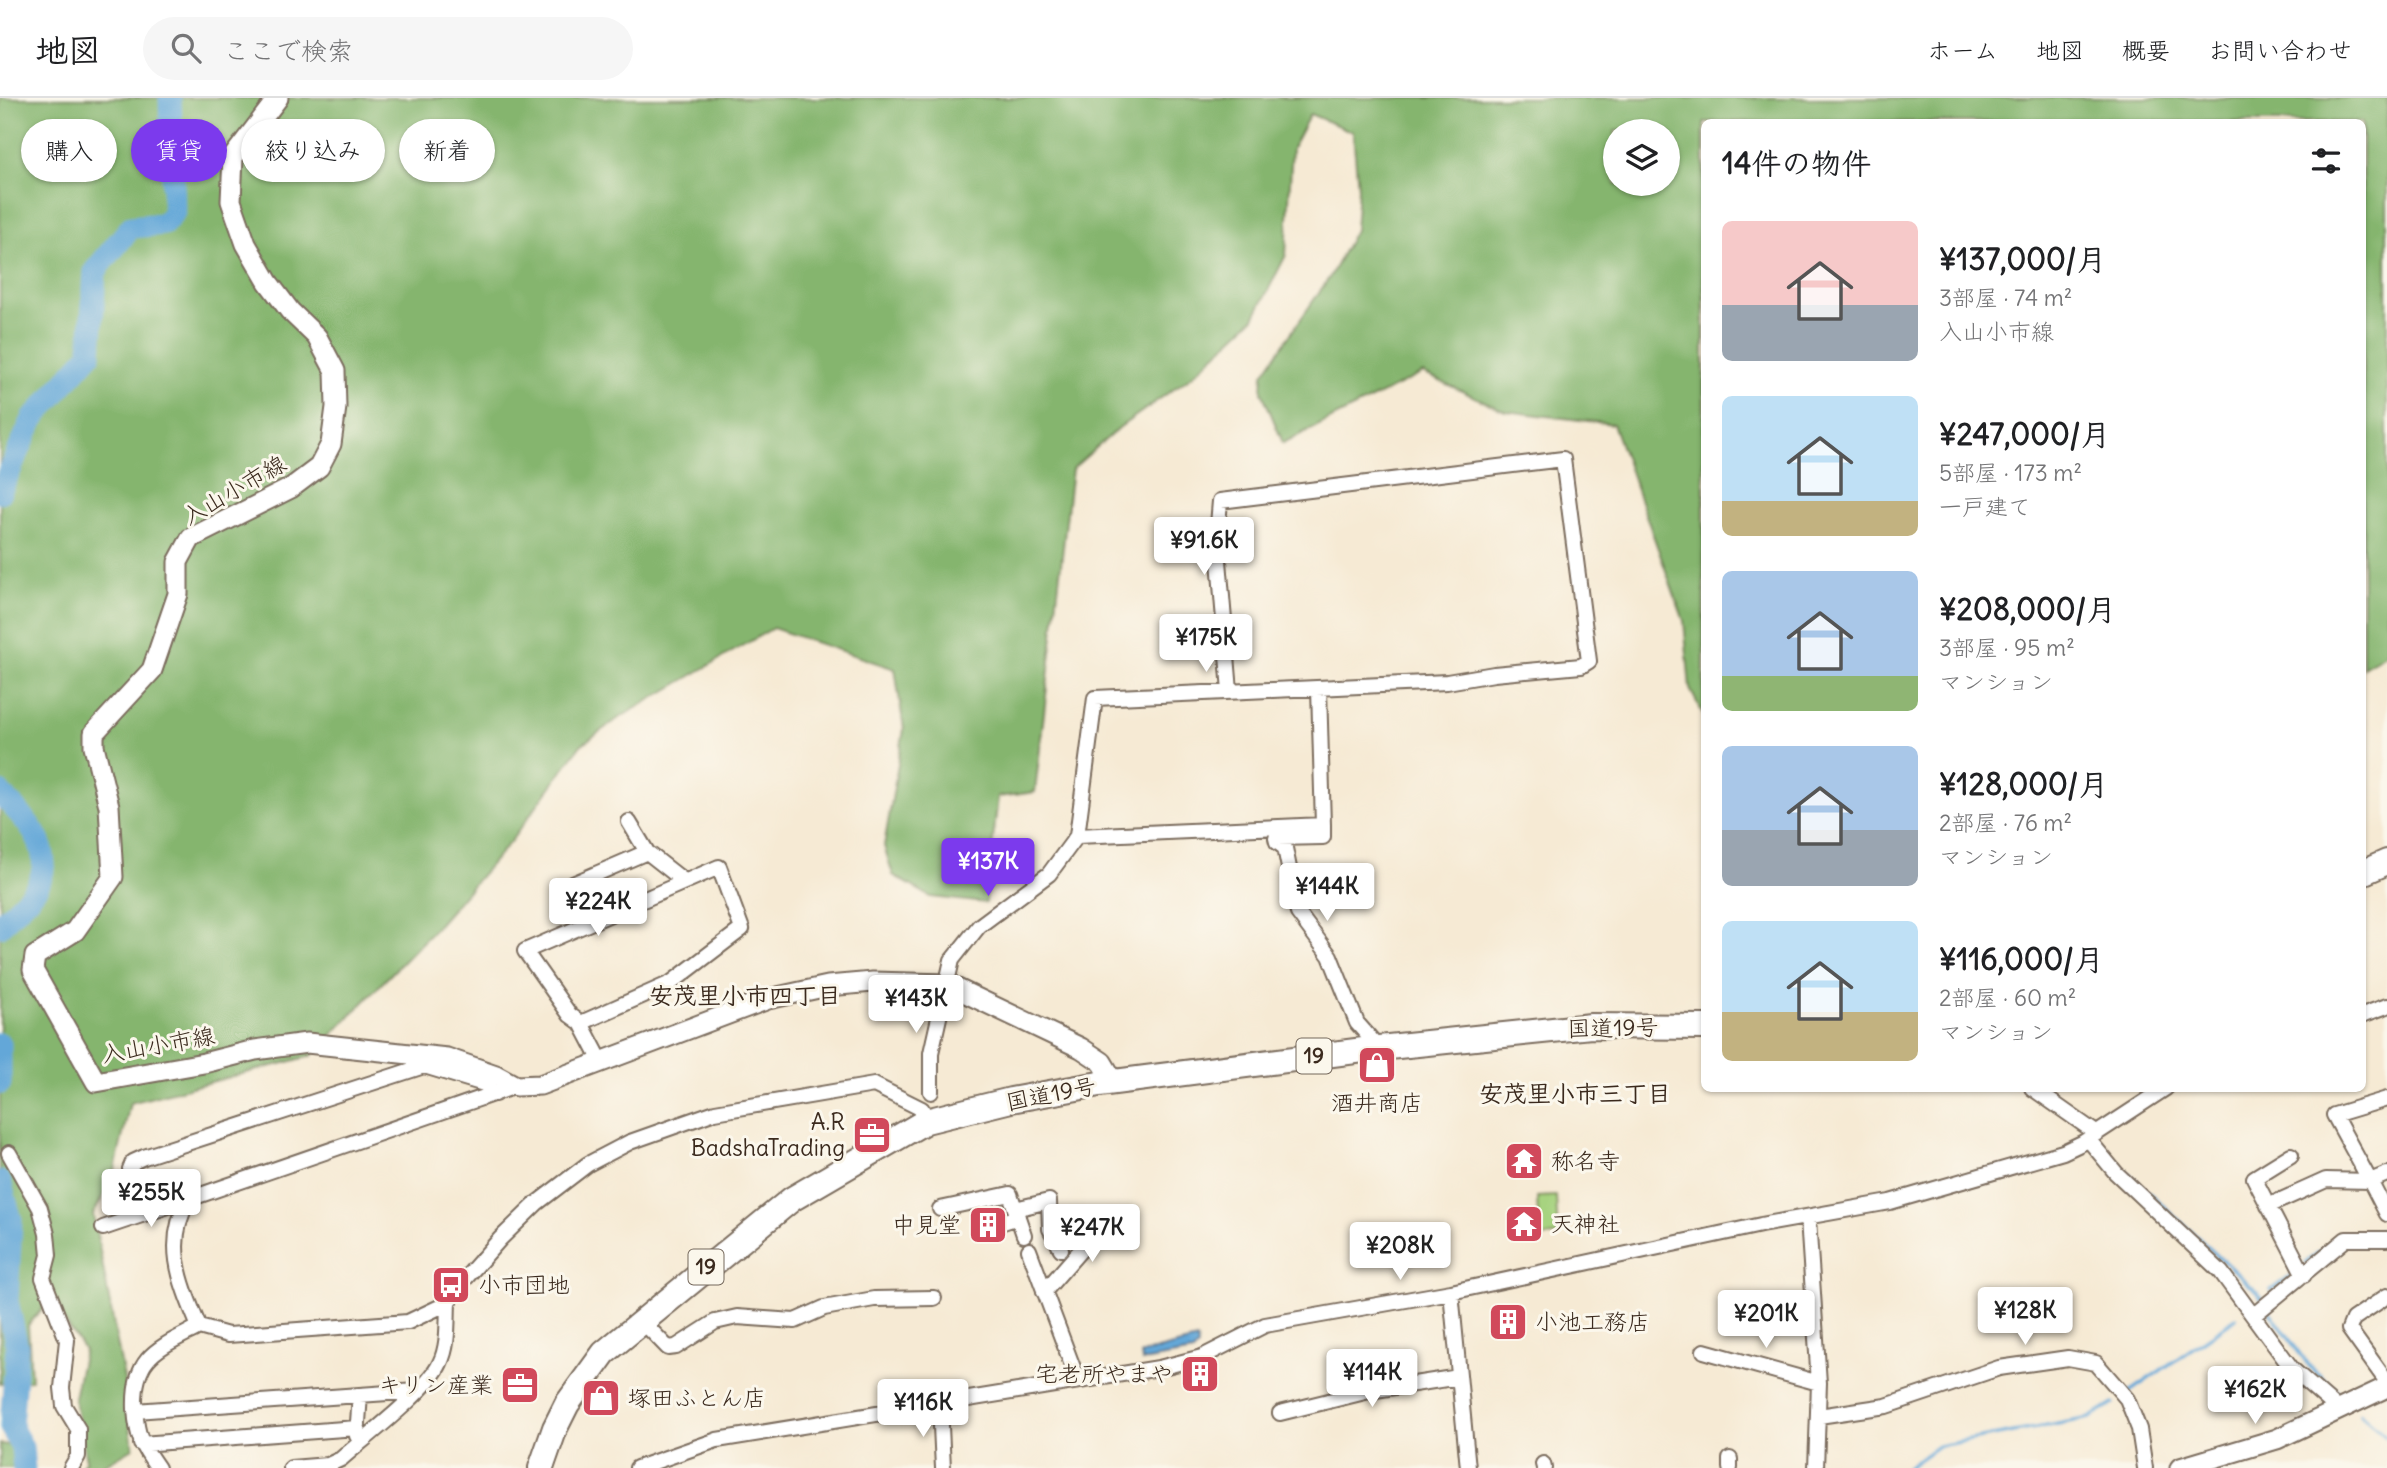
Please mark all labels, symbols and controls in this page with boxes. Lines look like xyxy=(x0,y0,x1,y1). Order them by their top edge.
search box xyxy=(143,17,633,80)
text: 地図 xyxy=(35,29,101,71)
icon: search xyxy=(167,29,205,67)
text: ここで検索 xyxy=(223,34,353,67)
text: ホーム xyxy=(1927,35,1998,65)
text: 地図 xyxy=(2036,35,2084,65)
text: 概要 xyxy=(2122,35,2170,65)
text: お問い合わせ xyxy=(2208,35,2352,65)
chip: 購入 xyxy=(21,119,117,182)
chip: 賃貸 xyxy=(131,119,227,182)
chip: 絞り込み xyxy=(241,119,385,182)
chip: 新着 xyxy=(399,119,495,182)
map controls xyxy=(1603,119,1680,196)
button: layers xyxy=(1603,119,1680,196)
icon: filters xyxy=(2307,142,2345,180)
text: 14件の物件 xyxy=(1722,144,1871,182)
text: ¥137,000/月 xyxy=(1939,240,2106,278)
icon: home xyxy=(1778,249,1862,333)
text: 3部屋 · 74 m² xyxy=(1939,283,2072,312)
text: 入山小市線 xyxy=(1939,317,2054,346)
text: ¥247,000/月 xyxy=(1939,415,2110,453)
icon: home xyxy=(1778,424,1862,508)
street label: 入山小市線 xyxy=(177,448,291,531)
text: 5部屋 · 173 m² xyxy=(1939,458,2082,487)
text: 一戸建て xyxy=(1939,492,2031,521)
pin: ¥91.6K xyxy=(1147,518,1261,577)
text: ¥91.6K xyxy=(1170,525,1238,554)
text: ¥208,000/月 xyxy=(1939,590,2116,628)
icon: home xyxy=(1778,599,1862,683)
pin: ¥175K xyxy=(1157,614,1255,674)
text: ¥175K xyxy=(1175,622,1237,651)
text: 3部屋 · 95 m² xyxy=(1939,633,2075,662)
text: マンション xyxy=(1939,667,2053,696)
text: ¥128,000/月 xyxy=(1939,765,2108,803)
icon: home xyxy=(1778,774,1862,858)
text: 2部屋 · 76 m² xyxy=(1939,808,2072,837)
pin: ¥137K xyxy=(939,838,1037,898)
text: マンション xyxy=(1939,842,2053,871)
text: ¥137K xyxy=(957,846,1019,875)
pin: ¥144K xyxy=(1278,864,1376,923)
text: ¥144K xyxy=(1295,871,1359,900)
pin: ¥224K xyxy=(549,878,647,938)
text: ¥224K xyxy=(565,886,631,915)
text: ¥116,000/月 xyxy=(1939,940,2104,978)
icon: home xyxy=(1778,949,1862,1033)
pin: ¥143K xyxy=(867,976,965,1035)
district label: 安茂里小市四丁目 xyxy=(649,980,841,1010)
text: ¥143K xyxy=(884,983,948,1012)
text: 2部屋 · 60 m² xyxy=(1939,983,2076,1012)
street label: 国道19号 xyxy=(1567,1012,1659,1043)
text: マンション xyxy=(1939,1017,2053,1046)
street label: 入山小市線 xyxy=(99,1020,217,1069)
road number: 19 xyxy=(1296,1038,1332,1074)
shop icon: 酒井商店 xyxy=(1356,1044,1398,1086)
street label: 国道19号 xyxy=(1003,1071,1099,1116)
district label: 安茂里小市三丁目 xyxy=(1479,1078,1671,1108)
place label: 酒井商店 xyxy=(1331,1088,1423,1117)
place label: A.R BadshaTrading xyxy=(691,1107,845,1162)
office icon: A.R BadshaTrading xyxy=(851,1114,893,1156)
temple icon: 称名寺 xyxy=(1503,1140,1545,1182)
place label: 称名寺 xyxy=(1551,1146,1620,1175)
pin: ¥255K xyxy=(102,1170,200,1229)
text: ¥255K xyxy=(118,1177,184,1206)
temple icon: 天神社 xyxy=(1503,1203,1545,1245)
building icon: 中見堂 xyxy=(967,1204,1009,1246)
pin: ¥247K xyxy=(1043,1204,1141,1264)
place label: 天神社 xyxy=(1551,1209,1620,1238)
place label: 中見堂 xyxy=(892,1210,961,1239)
text: ¥247K xyxy=(1060,1212,1124,1241)
pin: ¥208K xyxy=(1351,1222,1449,1282)
text: ¥208K xyxy=(1366,1230,1434,1259)
road number: 19 xyxy=(688,1250,724,1284)
bus stop icon: 小市団地 xyxy=(430,1264,472,1306)
place label: 小市団地 xyxy=(478,1270,570,1299)
pin: ¥128K xyxy=(1976,1288,2074,1347)
pin: ¥201K xyxy=(1717,1290,1815,1350)
text: ¥128K xyxy=(1994,1295,2056,1324)
text: ¥201K xyxy=(1734,1298,1798,1327)
building icon: 小池工務店 xyxy=(1487,1301,1529,1343)
place label: 小池工務店 xyxy=(1535,1307,1650,1336)
pin: ¥114K xyxy=(1323,1350,1421,1409)
building icon: 宅老所やまや xyxy=(1179,1353,1221,1395)
text: ¥114K xyxy=(1342,1357,1402,1386)
place label: 宅老所やまや xyxy=(1035,1359,1173,1388)
office icon: キリン産業 xyxy=(499,1364,541,1406)
pin: ¥162K xyxy=(2206,1366,2304,1426)
place label: キリン産業 xyxy=(378,1370,493,1399)
text: ¥162K xyxy=(2224,1374,2286,1403)
shop icon: 塚田ふとん店 xyxy=(580,1377,622,1419)
pin: ¥116K xyxy=(874,1380,972,1439)
place label: 塚田ふとん店 xyxy=(628,1383,766,1412)
text: ¥116K xyxy=(893,1387,953,1416)

